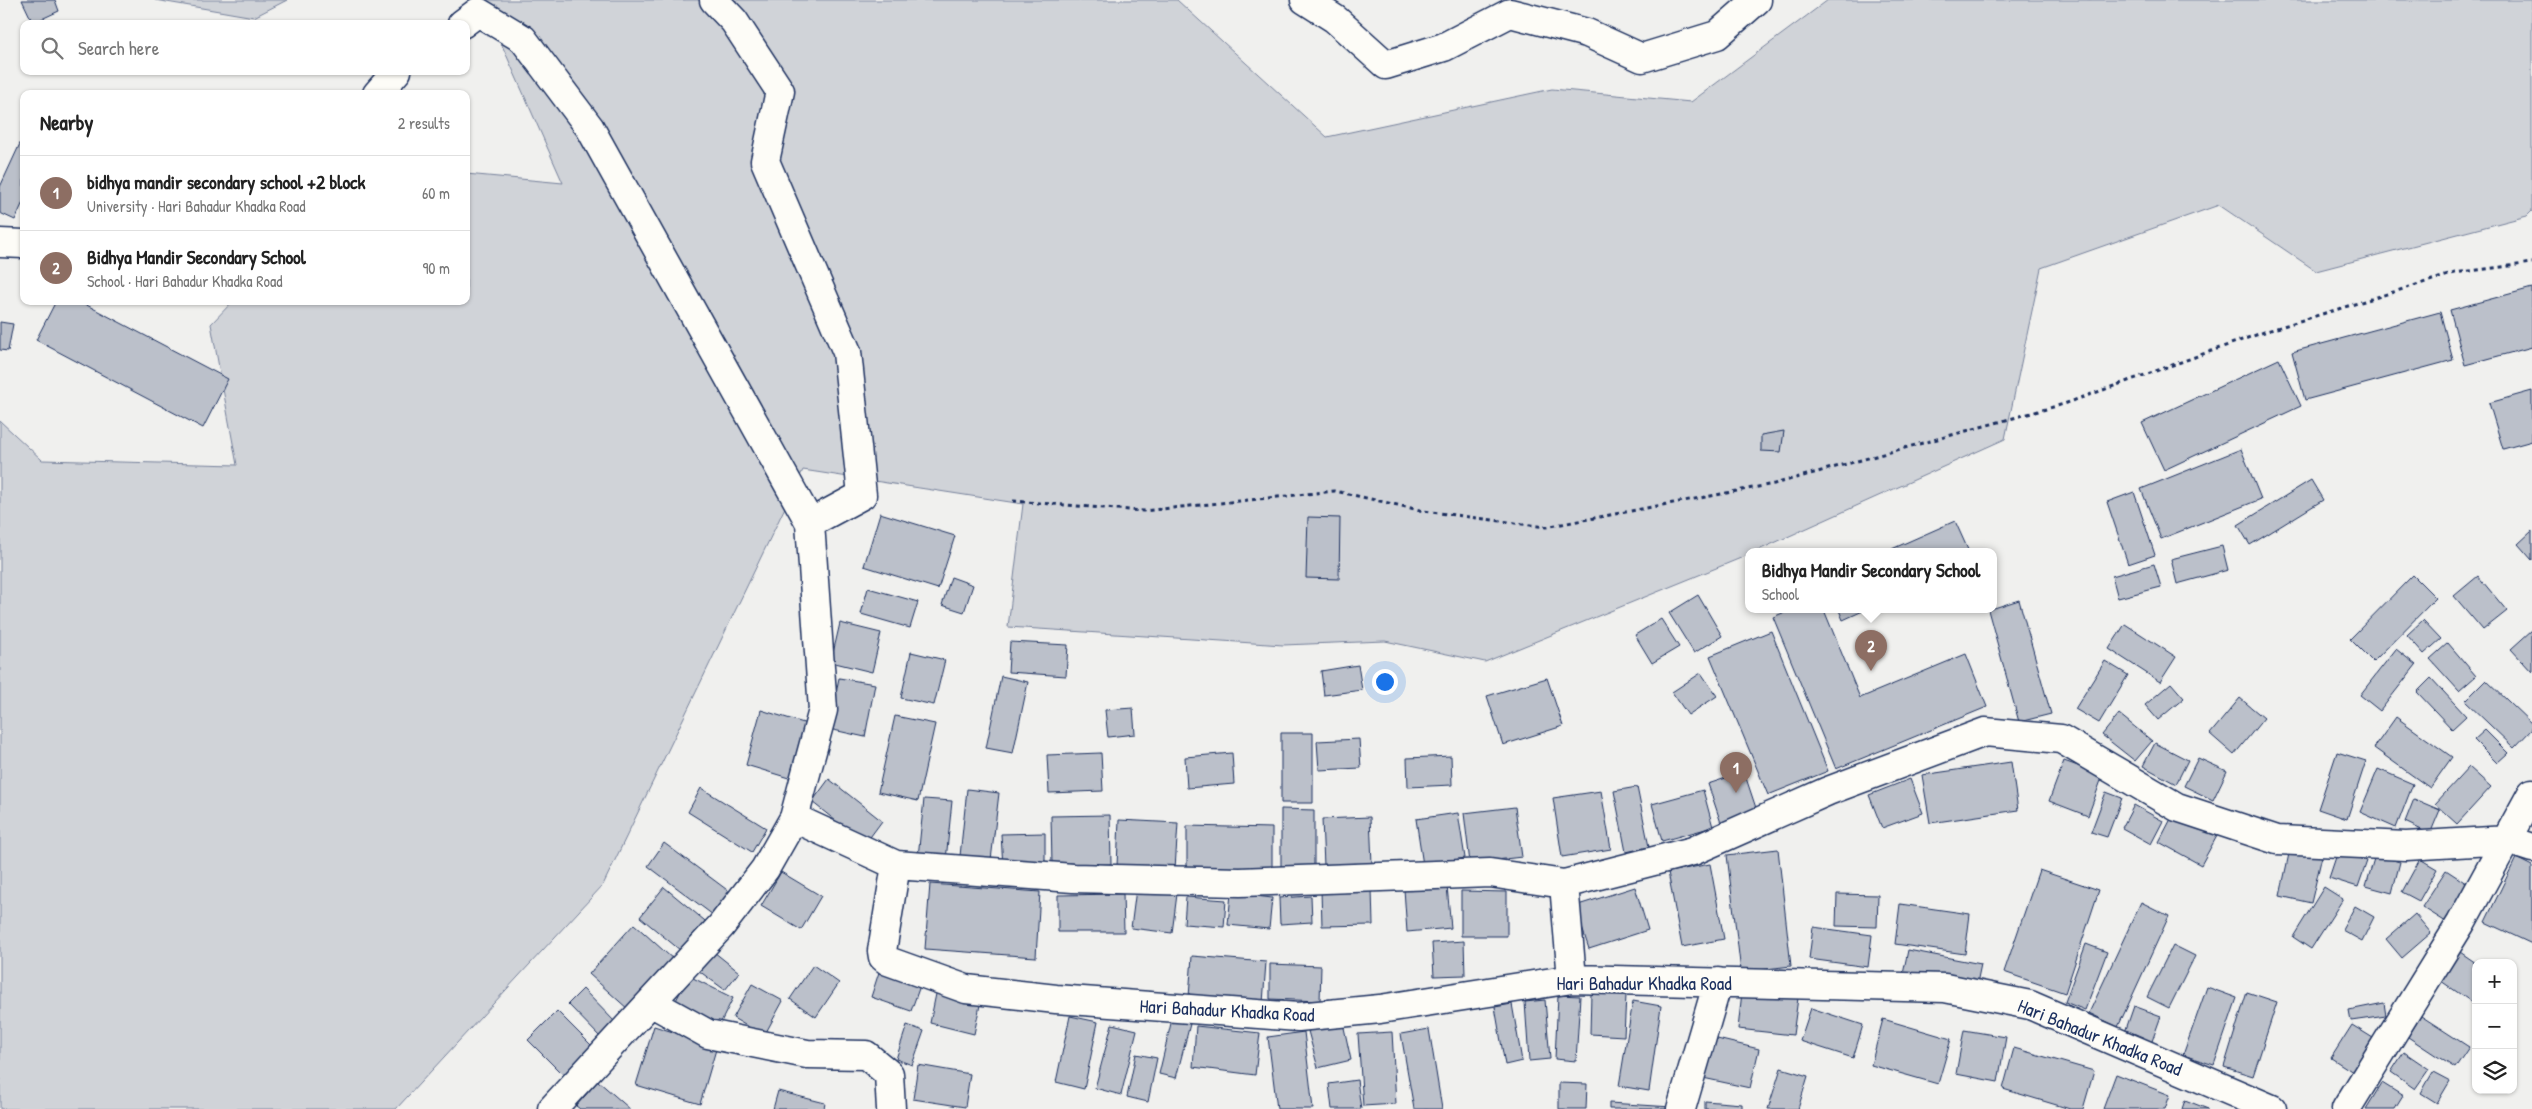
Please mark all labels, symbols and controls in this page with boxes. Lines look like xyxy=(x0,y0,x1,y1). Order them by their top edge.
search box xyxy=(20,20,470,75)
icon: search xyxy=(38,34,66,62)
text: Search here xyxy=(78,35,159,61)
text: Nearby xyxy=(40,108,93,137)
text: 2 results xyxy=(398,112,450,134)
text: bidhya mandir secondary school +2 block xyxy=(87,169,365,195)
text: 1 xyxy=(53,182,59,204)
text: 60 m xyxy=(422,182,450,204)
text: University · Hari Bahadur Khadka Road xyxy=(87,195,306,217)
text: Bidhya Mandir Secondary School xyxy=(87,244,306,270)
text: 2 xyxy=(52,257,60,279)
text: 90 m xyxy=(422,257,450,279)
text: School · Hari Bahadur Khadka Road xyxy=(87,270,282,292)
popup xyxy=(1745,548,1997,613)
text: Bidhya Mandir Secondary School xyxy=(1762,557,1980,583)
text: School xyxy=(1762,583,1799,605)
pin: 2 xyxy=(1855,630,1887,671)
your location xyxy=(1372,669,1398,695)
pin: 1 xyxy=(1720,752,1752,793)
map controls xyxy=(2472,959,2517,1094)
button: + xyxy=(2472,959,2517,1004)
street label: Hari Bahadur Khadka Road xyxy=(1556,970,1732,996)
street label: Hari Bahadur Khadka Road xyxy=(1139,992,1316,1028)
street label: Hari Bahadur Khadka Road xyxy=(2014,992,2187,1082)
button: − xyxy=(2472,1004,2517,1049)
button: layers xyxy=(2472,1049,2517,1094)

